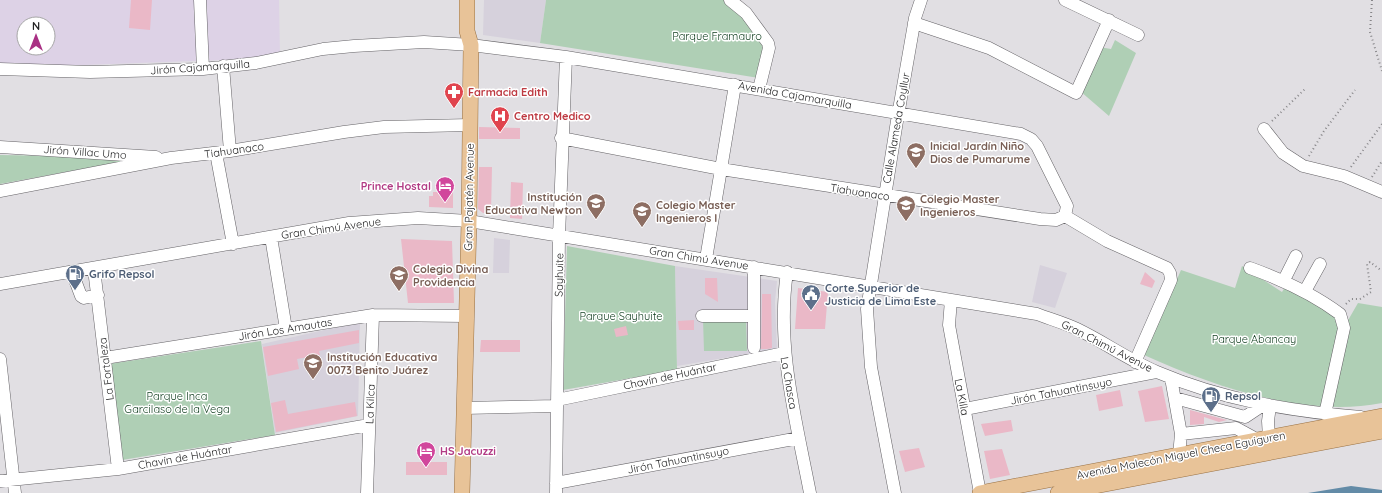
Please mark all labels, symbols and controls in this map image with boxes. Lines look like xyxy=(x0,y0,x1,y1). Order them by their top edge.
north arrow xyxy=(16,16,56,56)
text: N xyxy=(32,19,40,33)
park label: Parque Framauro xyxy=(672,29,762,43)
street label: Jirón Cajamarquilla xyxy=(150,57,250,77)
street label: Calle Alameda Coyllur xyxy=(879,71,913,185)
street label: Avenida Cajamarquilla xyxy=(737,78,853,112)
pharmacy icon: Farmacia Edith xyxy=(443,81,465,109)
place label: Farmacia Edith xyxy=(468,85,548,99)
hospital icon: Centro Medico xyxy=(489,105,511,133)
place label: Centro Medico xyxy=(514,109,591,123)
street label: Tiahuanaco xyxy=(203,139,265,161)
place label: Inicial Jardín Niño Dios de Pumarume xyxy=(930,139,1031,166)
school or university icon: Inicial Jardín Niño Dios de Pumarume xyxy=(905,141,927,169)
street label: Jirón Villac Umo xyxy=(43,142,127,162)
street label: Gran Pajatén Avenue xyxy=(461,143,477,251)
hotel icon: Prince Hostal xyxy=(434,175,456,203)
place label: Prince Hostal xyxy=(361,179,431,193)
street label: Tiahuanaco xyxy=(829,180,891,204)
place label: Institución Educativa Newton xyxy=(485,190,582,217)
school or university icon: Institución Educativa Newton xyxy=(585,192,607,220)
place label: Colegio Master Ingenieros xyxy=(920,192,1000,219)
school or university icon: Colegio Master Ingenieros xyxy=(895,194,917,222)
place label: Colegio Master Ingenieros I xyxy=(656,198,736,225)
school or university icon: Colegio Master Ingenieros I xyxy=(631,200,653,228)
street label: Gran Chimú Avenue xyxy=(280,214,382,242)
street label: Gran Chimú Avenue xyxy=(648,243,750,273)
street label: Sayhuite xyxy=(552,253,566,297)
place label: Colegio Divina Providencia xyxy=(413,262,488,289)
fuel station icon: Grifo Repsol xyxy=(64,263,86,291)
school or university icon: Colegio Divina Providencia xyxy=(388,264,410,292)
place label: Grifo Repsol xyxy=(89,267,155,281)
place label: Corte Superior de Justicia de Lima Este xyxy=(825,281,937,308)
public building icon: Corte Superior de Justicia de Lima Este xyxy=(800,283,822,311)
park label: Parque Sayhuite xyxy=(579,309,663,323)
street label: Jirón Los Amautas xyxy=(237,315,333,343)
street label: Gran Chimú Avenue xyxy=(1059,317,1155,375)
park label: Parque Abancay xyxy=(1212,332,1296,346)
street label: La Fortaleza xyxy=(95,337,117,401)
place label: Institución Educativa 0073 Benito Juárez xyxy=(327,350,437,377)
school or university icon: Institución Educativa 0073 Benito Juárez xyxy=(302,352,324,380)
street label: La Chasca xyxy=(777,356,801,410)
street label: Chavín de Huántar xyxy=(622,359,719,393)
street label: Jirón Tahuantinsuyo xyxy=(1009,374,1113,408)
street label: La Killa xyxy=(952,377,972,417)
street label: La Kilca xyxy=(362,384,378,424)
fuel station icon: Repsol xyxy=(1200,385,1222,413)
park label: Parque Inca Garcilaso de la Vega xyxy=(124,389,230,416)
place label: Repsol xyxy=(1225,389,1261,403)
street label: Avenida Malecón Miguel Checa Eguiguren xyxy=(1075,428,1287,482)
hotel icon: HS Jacuzzi xyxy=(415,440,437,468)
street label: Chavín de Huántar xyxy=(137,442,234,472)
street label: Jirón Tahuantinsuyo xyxy=(626,443,730,477)
place label: HS Jacuzzi xyxy=(440,444,496,458)

